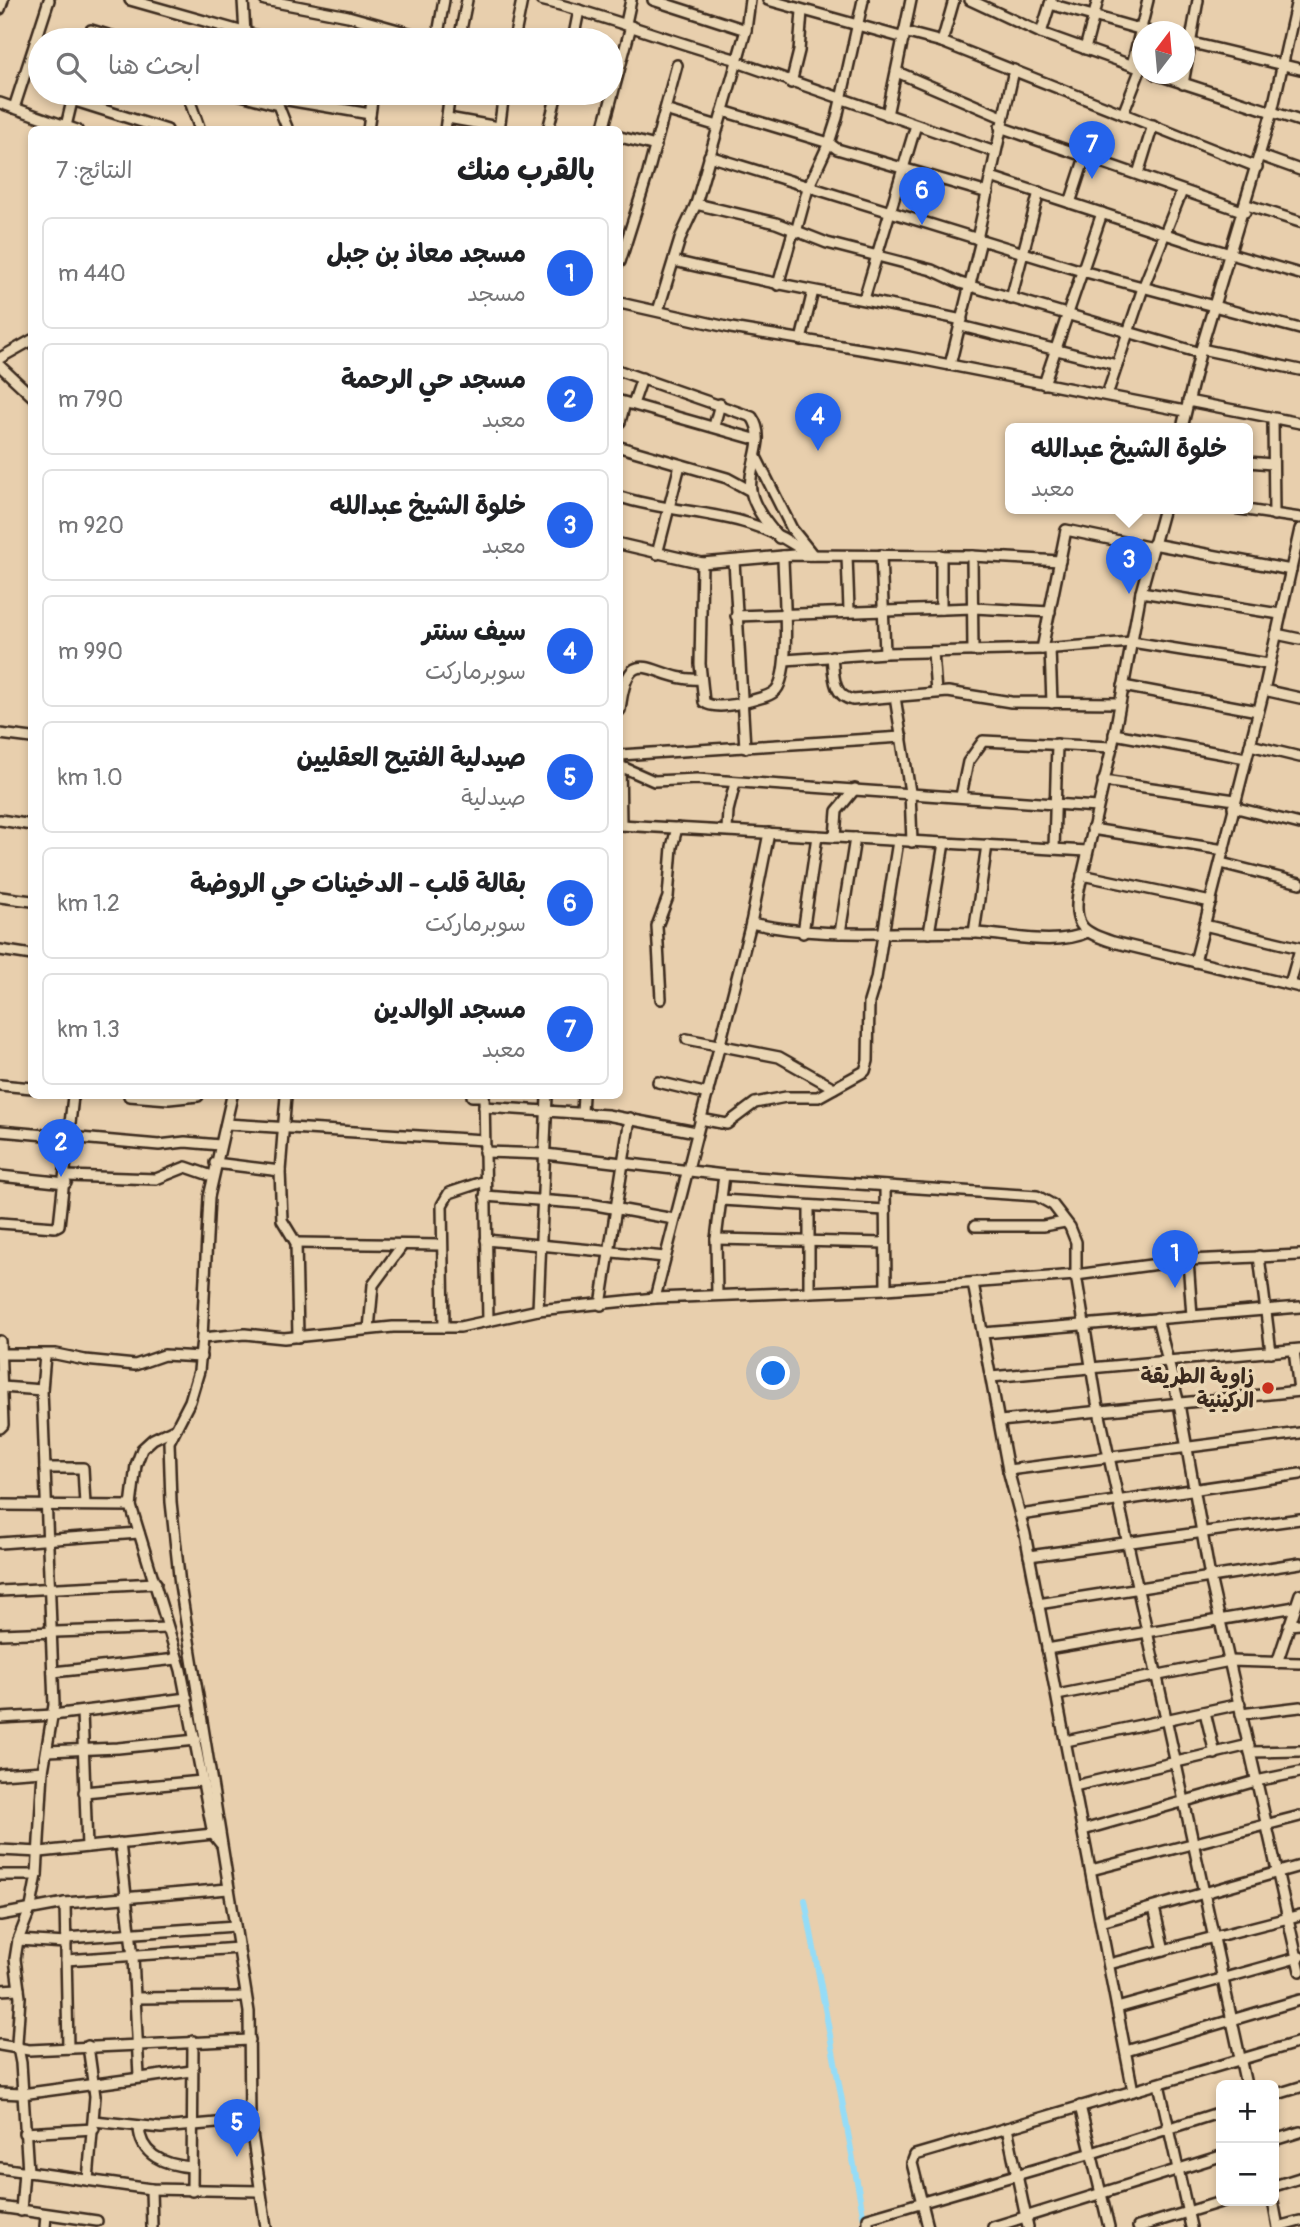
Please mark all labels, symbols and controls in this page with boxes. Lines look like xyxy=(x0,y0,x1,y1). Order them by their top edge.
north arrow xyxy=(1132,21,1195,84)
search box xyxy=(28,28,623,105)
icon: search xyxy=(52,48,90,86)
text: ابحث هنا xyxy=(108,50,201,82)
pin: 7 xyxy=(1069,121,1115,179)
text: بالقرب منك xyxy=(457,152,595,189)
text: النتائج: 7 xyxy=(56,156,132,185)
pin: 6 xyxy=(899,167,945,225)
text: مسجد معاذ بن جبل xyxy=(326,238,526,270)
text: 440 m xyxy=(58,259,126,288)
text: 1 xyxy=(566,259,575,288)
text: مسجد xyxy=(467,279,526,308)
text: مسجد حي الرحمة xyxy=(341,364,526,396)
text: 790 m xyxy=(58,385,123,414)
text: 2 xyxy=(564,385,576,414)
pin: 4 xyxy=(795,393,841,451)
text: معبد xyxy=(482,405,526,434)
popup xyxy=(1005,423,1253,514)
text: خلوة الشيخ عبدالله xyxy=(1031,433,1227,465)
text: معبد xyxy=(1031,474,1075,503)
text: خلوة الشيخ عبدالله xyxy=(330,490,526,522)
text: 920 m xyxy=(58,511,124,540)
text: 3 xyxy=(564,511,576,540)
text: معبد xyxy=(482,531,526,560)
pin: 3 xyxy=(1106,536,1152,594)
text: سيف سنتر xyxy=(423,616,526,648)
text: 990 m xyxy=(58,637,123,666)
text: 4 xyxy=(563,637,577,666)
text: سوبرماركت xyxy=(425,657,526,686)
text: صيدلية الفتيح العقليين xyxy=(297,742,526,774)
text: 1.0 km xyxy=(58,763,123,792)
text: 5 xyxy=(564,763,576,792)
text: صيدلية xyxy=(461,783,526,812)
text: بقالة قلب - الدخينات حي الروضة xyxy=(190,868,526,900)
text: 1.2 km xyxy=(58,889,120,918)
text: 6 xyxy=(563,889,577,918)
text: سوبرماركت xyxy=(425,909,526,938)
text: مسجد الوالدين xyxy=(374,994,526,1026)
text: 1.3 km xyxy=(58,1015,120,1044)
text: 7 xyxy=(564,1015,576,1044)
text: معبد xyxy=(482,1035,526,1064)
pin: 2 xyxy=(38,1119,84,1177)
pin: 1 xyxy=(1152,1230,1198,1288)
your location xyxy=(756,1356,790,1390)
place label: زاوية الطريقة الركينية xyxy=(1140,1363,1254,1414)
marker: زاوية الطريقة الركينية xyxy=(1260,1380,1276,1396)
map controls xyxy=(1216,2080,1279,2206)
button: + xyxy=(1216,2080,1279,2143)
pin: 5 xyxy=(214,2099,260,2157)
button: − xyxy=(1216,2143,1279,2206)

